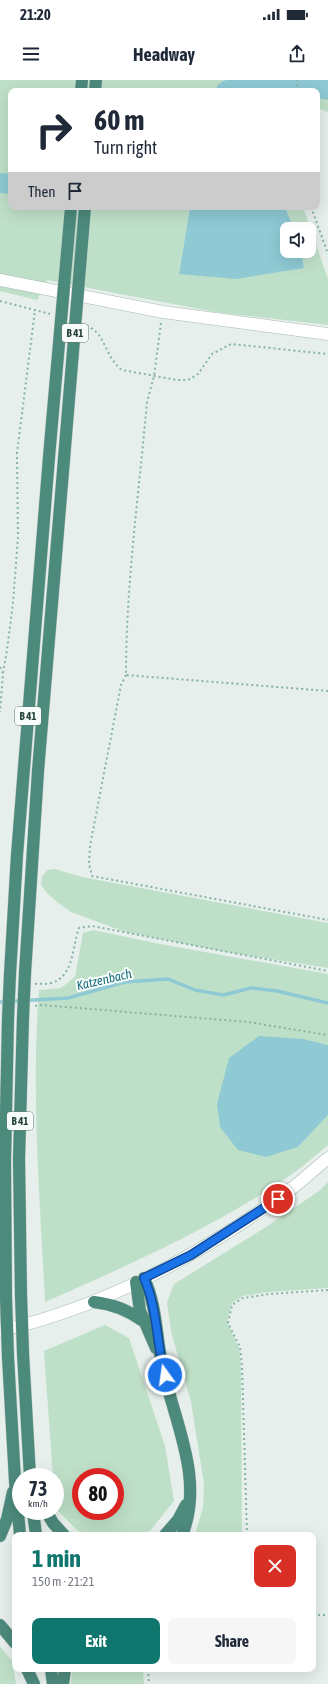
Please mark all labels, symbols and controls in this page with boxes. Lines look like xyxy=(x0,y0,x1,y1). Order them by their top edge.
text: 21:20 xyxy=(20,6,51,23)
icon: menu xyxy=(20,43,42,65)
icon: share xyxy=(286,43,308,65)
text: Headway xyxy=(133,44,195,65)
icon: right xyxy=(28,104,80,156)
text: 60 m xyxy=(94,104,144,136)
text: Turn right xyxy=(94,137,157,158)
icon: arrive xyxy=(64,180,86,202)
text: Then xyxy=(28,183,56,200)
map controls xyxy=(280,222,316,258)
button: sound xyxy=(280,222,316,258)
road number: B 41 xyxy=(62,324,88,342)
road number: B 41 xyxy=(15,707,41,725)
water label: Katzenbach xyxy=(75,966,134,993)
road number: B 41 xyxy=(7,1112,33,1130)
pin xyxy=(261,1182,295,1216)
icon: arrive xyxy=(267,1188,289,1210)
position arrow xyxy=(144,1354,186,1396)
speed limit sign: 80 xyxy=(72,1468,124,1520)
text: 73 xyxy=(29,1477,47,1500)
text: km/h xyxy=(28,1498,48,1509)
text: 1 min xyxy=(32,1545,81,1572)
button: close xyxy=(254,1545,296,1587)
text: 150 m · 21:21 xyxy=(32,1574,95,1589)
button: Exit xyxy=(32,1618,160,1664)
button: Share xyxy=(168,1618,296,1664)

